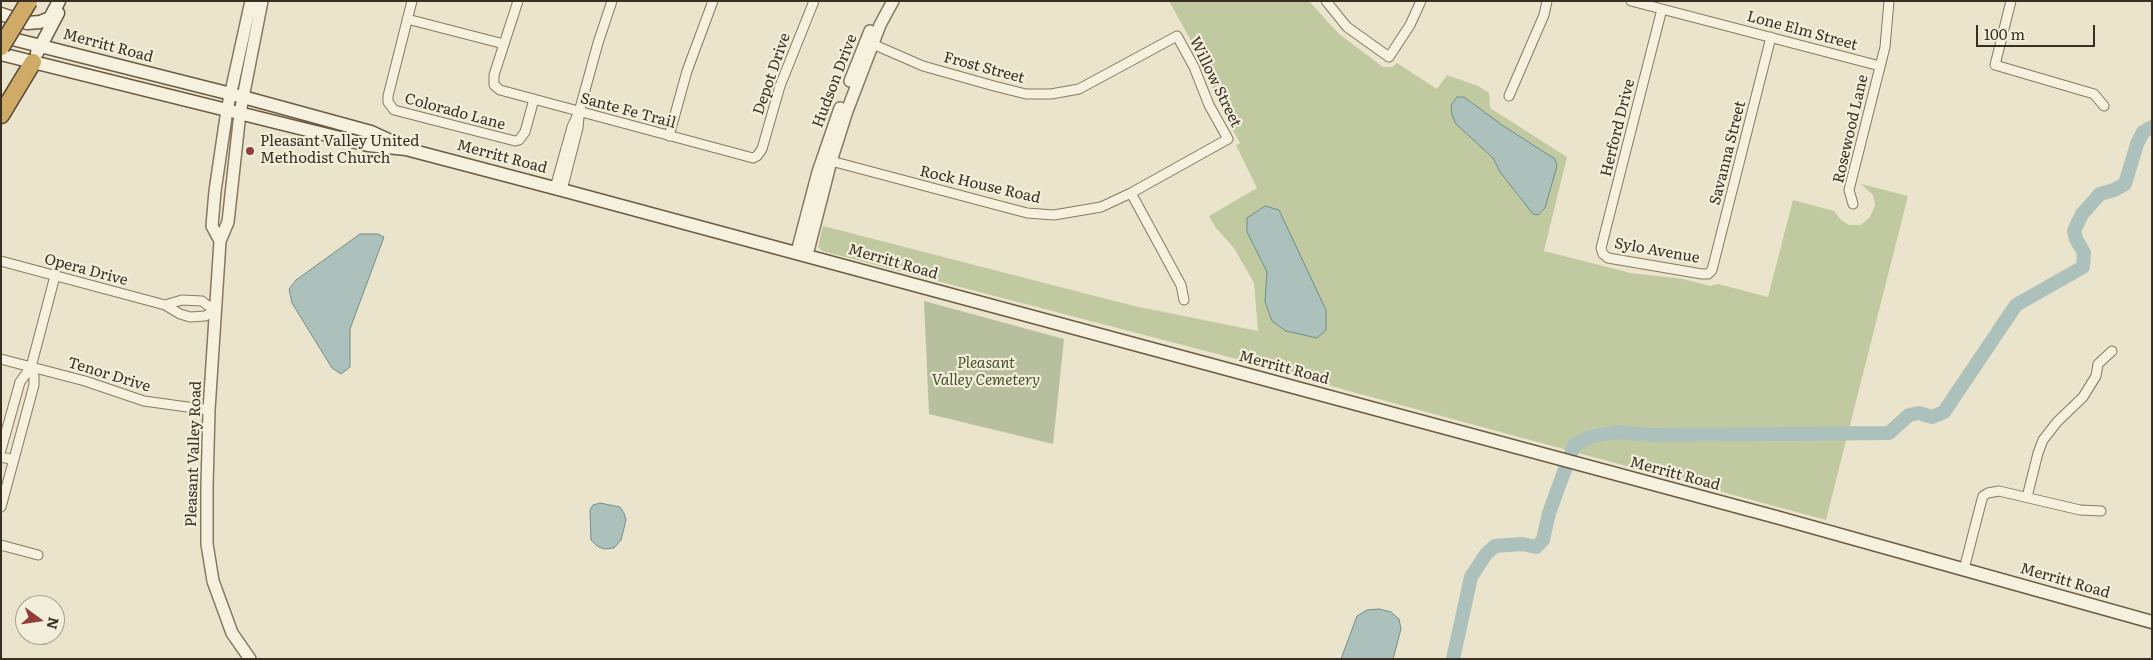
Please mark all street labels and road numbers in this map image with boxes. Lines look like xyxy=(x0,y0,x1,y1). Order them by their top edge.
street label: Lone Elm Street xyxy=(1745,8,1859,54)
street label: Merritt Road xyxy=(61,25,155,67)
street label: Depot Drive xyxy=(750,31,794,117)
street label: Hudson Drive xyxy=(809,32,861,130)
street label: Willow Street xyxy=(1185,34,1245,130)
street label: Frost Street xyxy=(942,49,1026,87)
street label: Rosewood Lane xyxy=(1830,73,1872,185)
street label: Herford Drive xyxy=(1597,77,1639,179)
street label: Colorado Lane xyxy=(403,90,507,134)
street label: Sante Fe Trail xyxy=(578,90,678,132)
street label: Savanna Street xyxy=(1706,99,1750,207)
street label: Merritt Road xyxy=(455,136,549,178)
street label: Rock House Road xyxy=(918,162,1042,208)
street label: Sylo Avenue xyxy=(1613,235,1701,267)
street label: Merritt Road xyxy=(846,241,940,283)
street label: Opera Drive xyxy=(42,250,130,290)
street label: Merritt Road xyxy=(1237,347,1331,389)
street label: Tenor Drive xyxy=(65,354,153,396)
street label: Pleasant Valley Road xyxy=(182,380,206,528)
street label: Merritt Road xyxy=(1628,453,1722,495)
street label: Merritt Road xyxy=(2018,560,2112,602)

